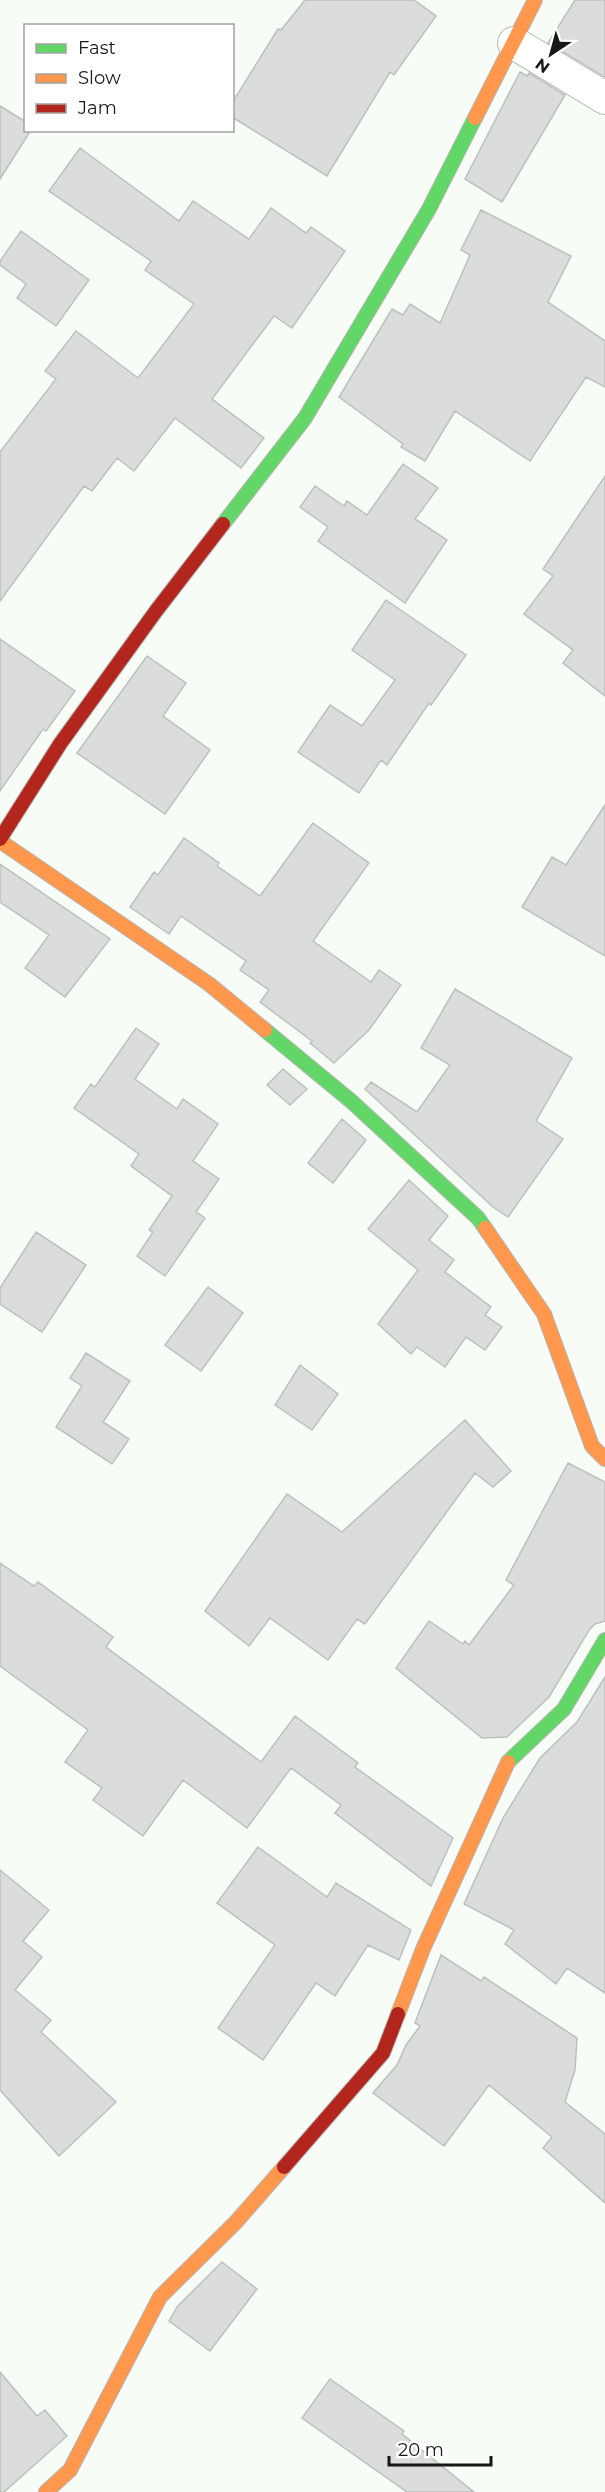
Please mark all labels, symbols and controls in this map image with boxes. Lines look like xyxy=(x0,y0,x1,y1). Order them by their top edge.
legend xyxy=(24,24,234,132)
north arrow xyxy=(521,24,581,84)
text: Fast xyxy=(78,37,116,59)
text: N xyxy=(532,54,553,77)
text: Slow xyxy=(78,67,121,89)
text: Jam xyxy=(77,97,117,119)
scale bar xyxy=(389,2429,491,2467)
text: 20 m xyxy=(398,2439,444,2461)

